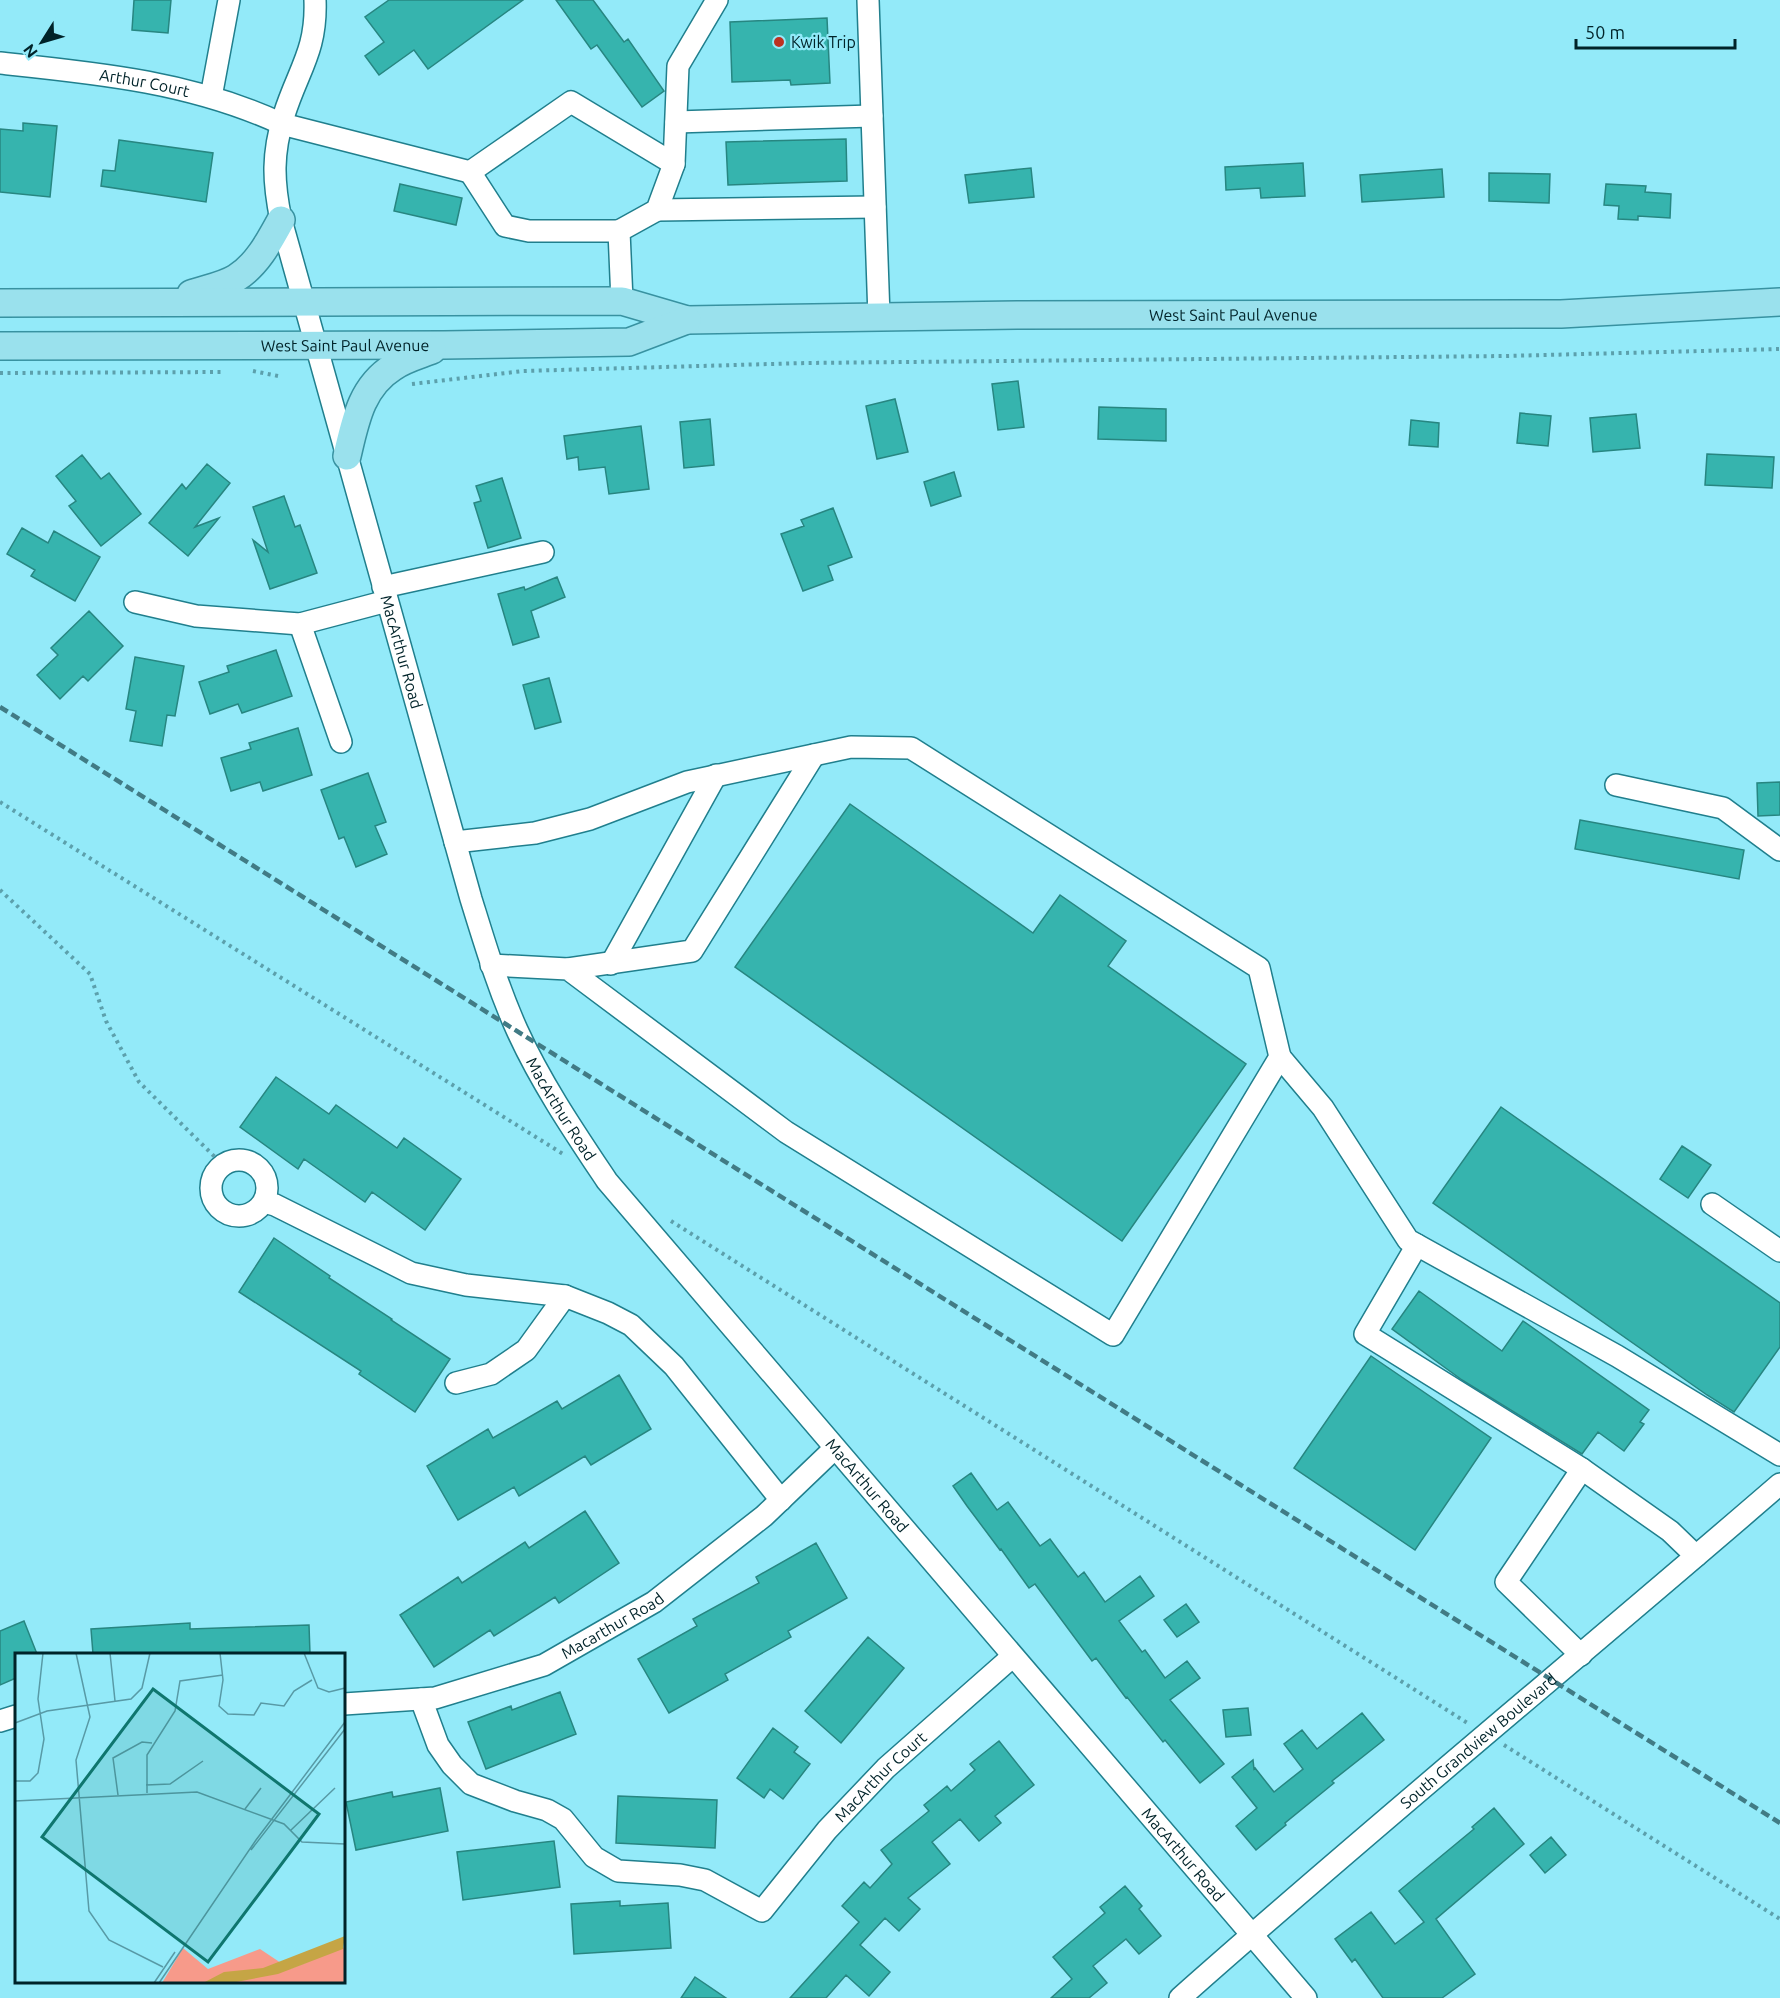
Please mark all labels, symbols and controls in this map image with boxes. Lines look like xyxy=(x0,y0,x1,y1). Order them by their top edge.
north arrow xyxy=(12,12,72,72)
scale bar xyxy=(1576,12,1735,50)
text: 50 m xyxy=(1585,22,1625,42)
place label: Kwik Trip xyxy=(791,33,856,51)
marker: Kwik Trip xyxy=(772,35,786,49)
text: N xyxy=(19,41,41,61)
street label: Arthur Court xyxy=(98,65,192,100)
street label: West Saint Paul Avenue xyxy=(1149,305,1318,324)
street label: West Saint Paul Avenue xyxy=(261,336,429,354)
street label: MacArthur Road xyxy=(377,593,426,711)
street label: MacArthur Road xyxy=(523,1054,600,1164)
street label: MacArthur Road xyxy=(822,1435,912,1536)
street label: Macarthur Road xyxy=(558,1589,667,1662)
inset map xyxy=(15,1653,345,1983)
street label: South Grandview Boulevard xyxy=(1397,1669,1560,1812)
street label: MacArthur Court xyxy=(831,1727,931,1825)
street label: MacArthur Road xyxy=(1138,1804,1228,1905)

